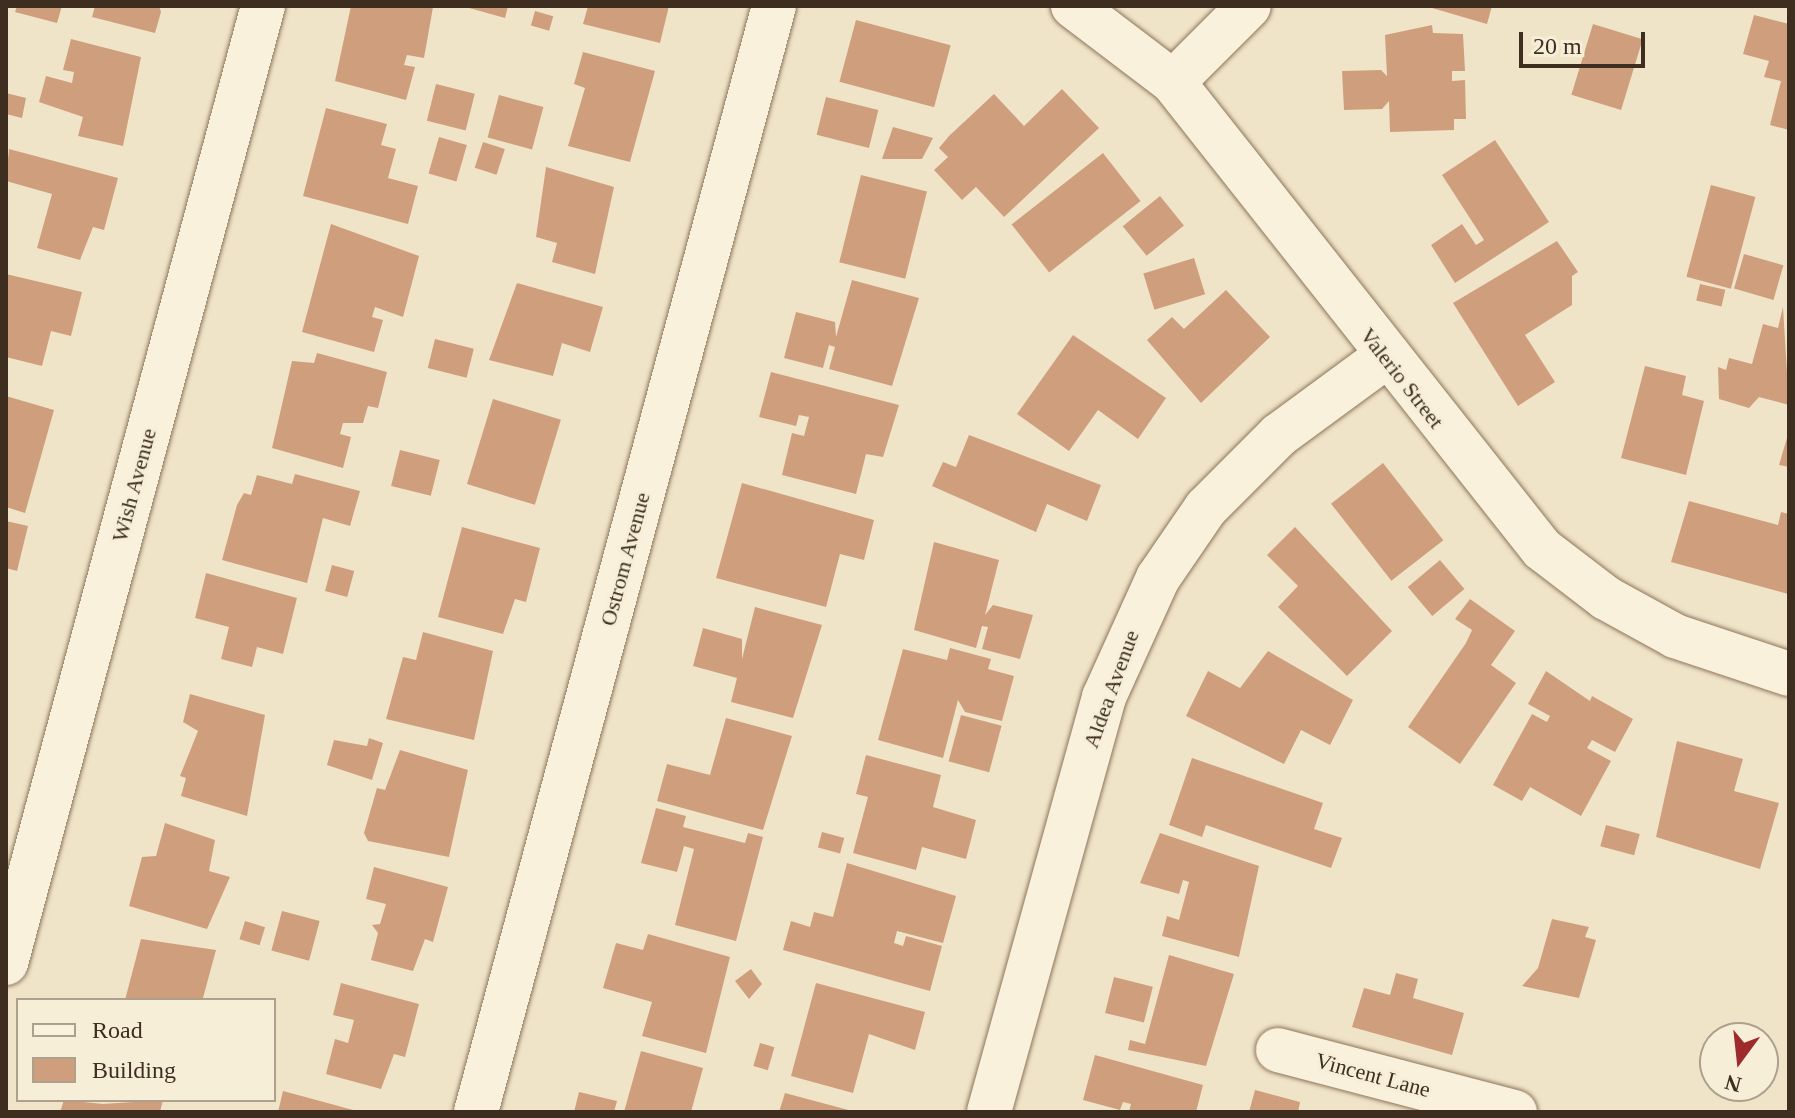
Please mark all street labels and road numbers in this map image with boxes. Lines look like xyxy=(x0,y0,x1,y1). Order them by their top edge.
street label: Valerio Street xyxy=(1355,322,1449,434)
street label: Wish Avenue xyxy=(106,425,162,545)
street label: Ostrom Avenue xyxy=(594,489,656,629)
street label: Aldea Avenue xyxy=(1077,626,1145,752)
street label: Vincent Lane xyxy=(1313,1047,1433,1103)

